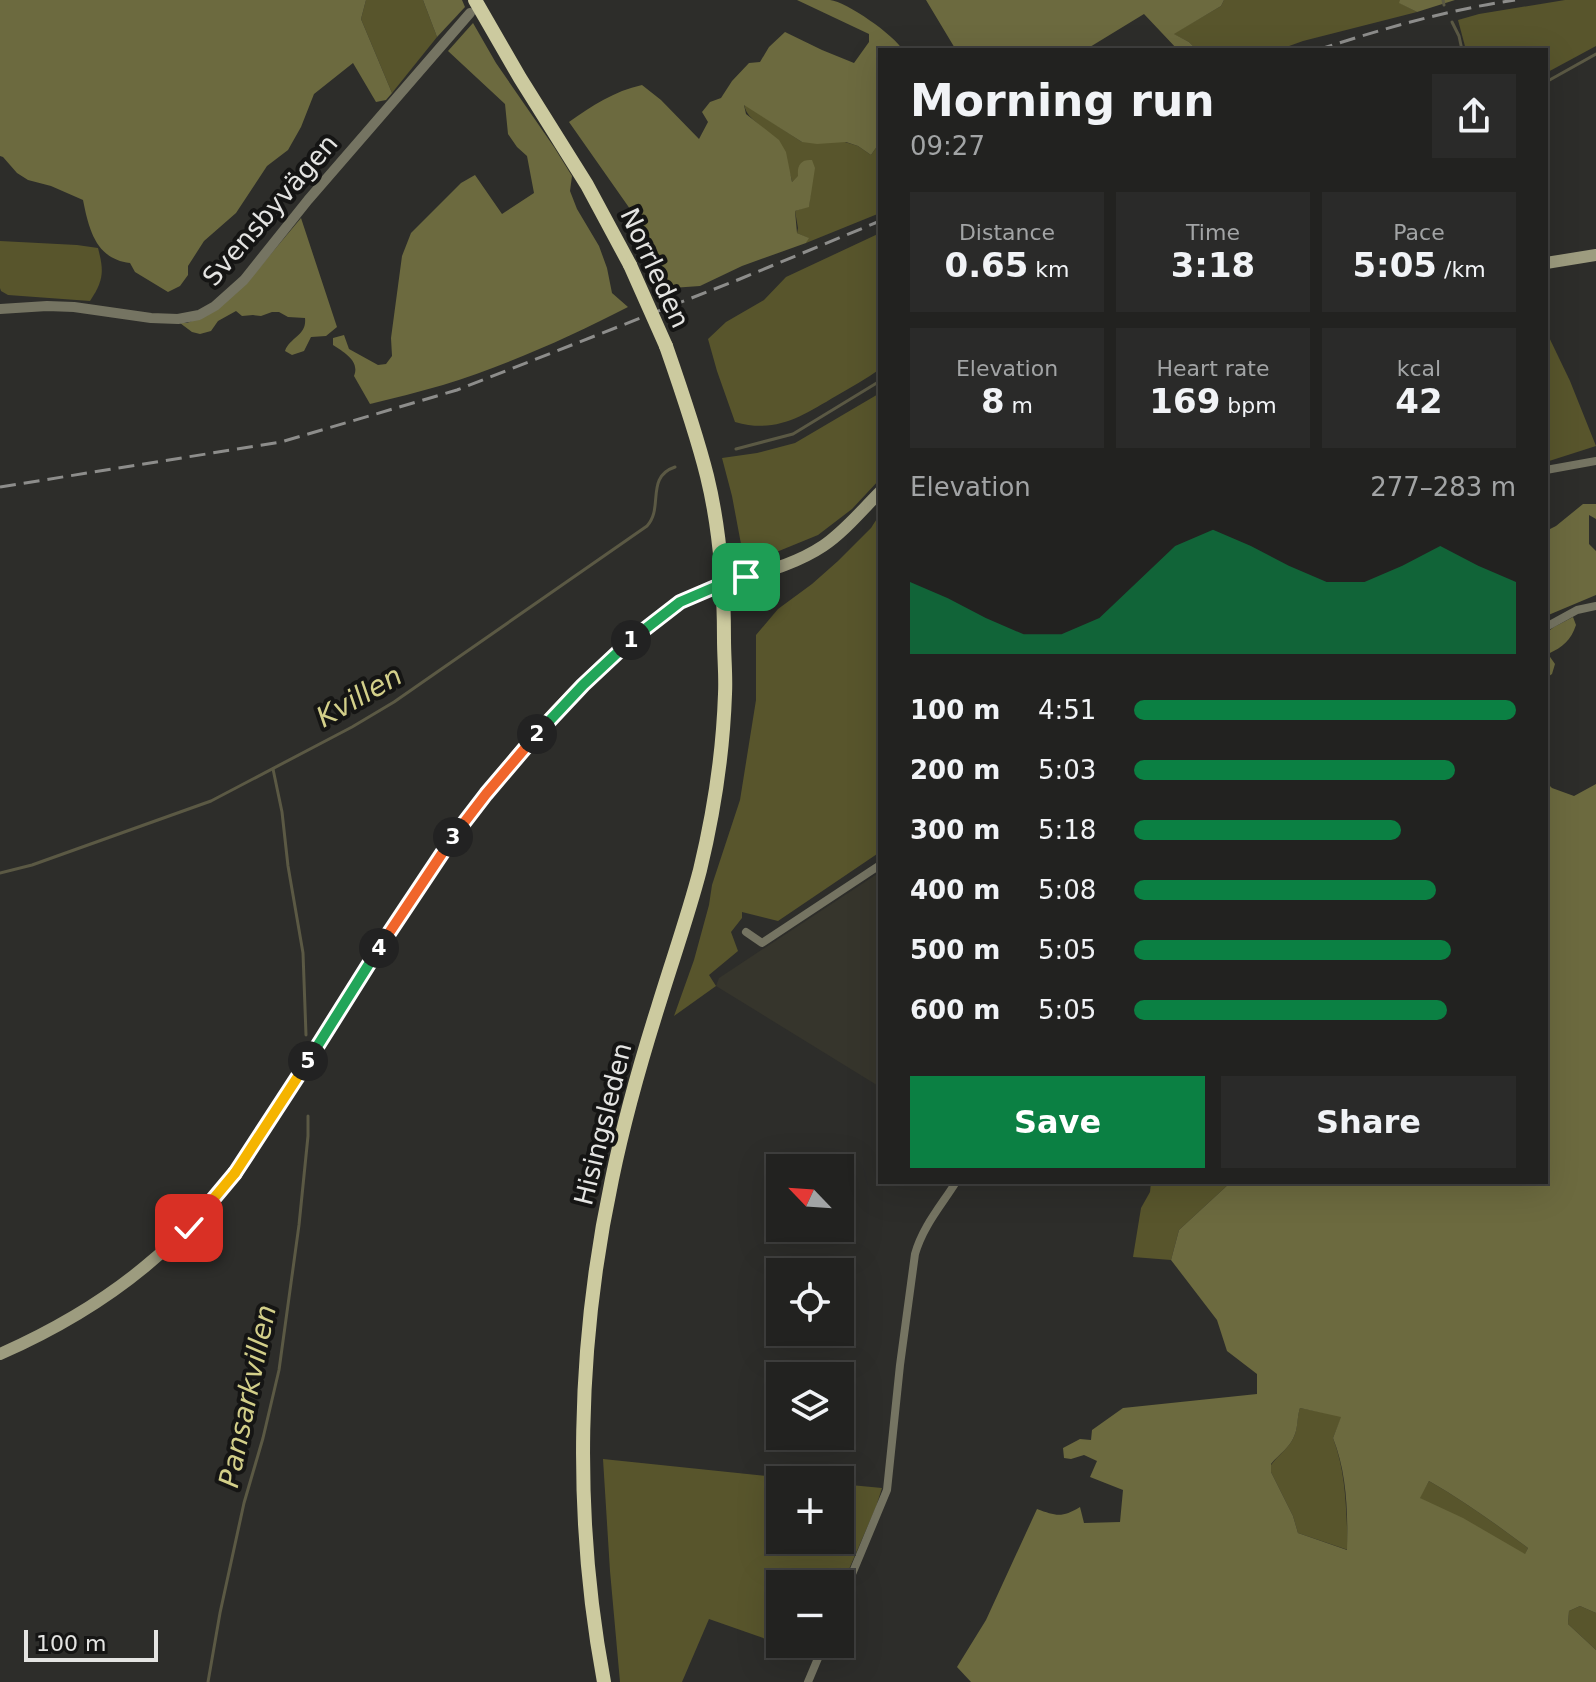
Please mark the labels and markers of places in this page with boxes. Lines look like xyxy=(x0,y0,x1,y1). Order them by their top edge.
pin xyxy=(712,543,780,611)
pin: 1 xyxy=(611,620,651,660)
pin: 2 xyxy=(517,714,557,754)
pin: 3 xyxy=(433,817,473,857)
pin: 4 xyxy=(359,928,399,968)
pin: 5 xyxy=(288,1041,328,1081)
pin xyxy=(155,1194,223,1262)

